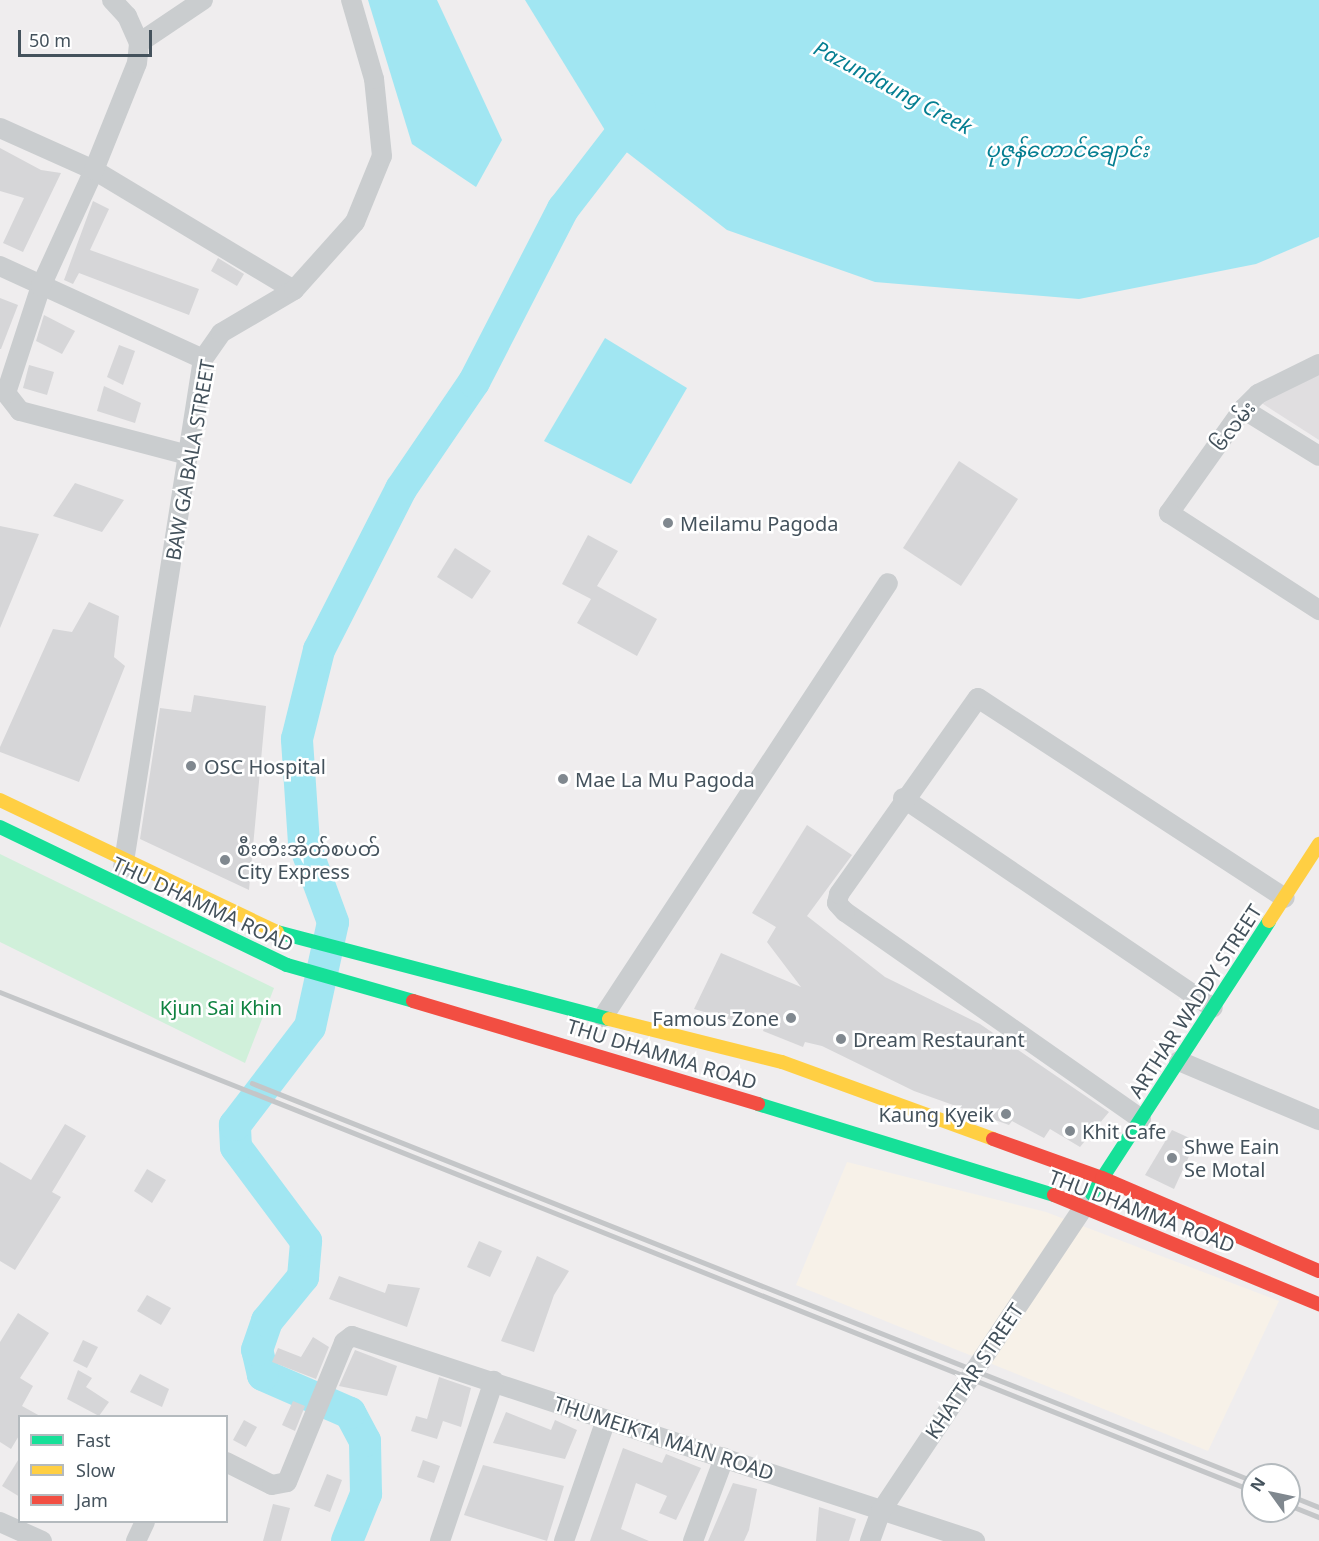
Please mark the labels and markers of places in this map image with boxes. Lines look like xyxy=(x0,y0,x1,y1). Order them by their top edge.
place label: Meilamu Pagoda xyxy=(680,511,838,535)
marker: Meilamu Pagoda xyxy=(661,516,675,530)
place label: OSC Hospital xyxy=(204,754,326,778)
marker: OSC Hospital xyxy=(182,757,200,775)
place label: Mae La Mu Pagoda xyxy=(575,767,755,791)
marker: Mae La Mu Pagoda xyxy=(556,772,570,786)
place label: စီးတီးအိတ်စပတ် City Express xyxy=(237,837,380,884)
marker: စီးတီးအိတ်စပတ် City Express xyxy=(218,853,232,867)
place label: Famous Zone xyxy=(652,1006,779,1030)
marker: Famous Zone xyxy=(784,1011,798,1025)
place label: Dream Restaurant xyxy=(853,1027,1025,1051)
marker: Dream Restaurant xyxy=(834,1032,848,1046)
place label: Kaung Kyeik xyxy=(878,1102,994,1126)
marker: Kaung Kyeik xyxy=(999,1107,1013,1121)
place label: Khit Cafe xyxy=(1082,1119,1166,1143)
marker: Khit Cafe xyxy=(1063,1124,1077,1138)
place label: Shwe Eain Se Motal xyxy=(1184,1134,1279,1181)
marker: Shwe Eain Se Motal xyxy=(1165,1151,1179,1165)

